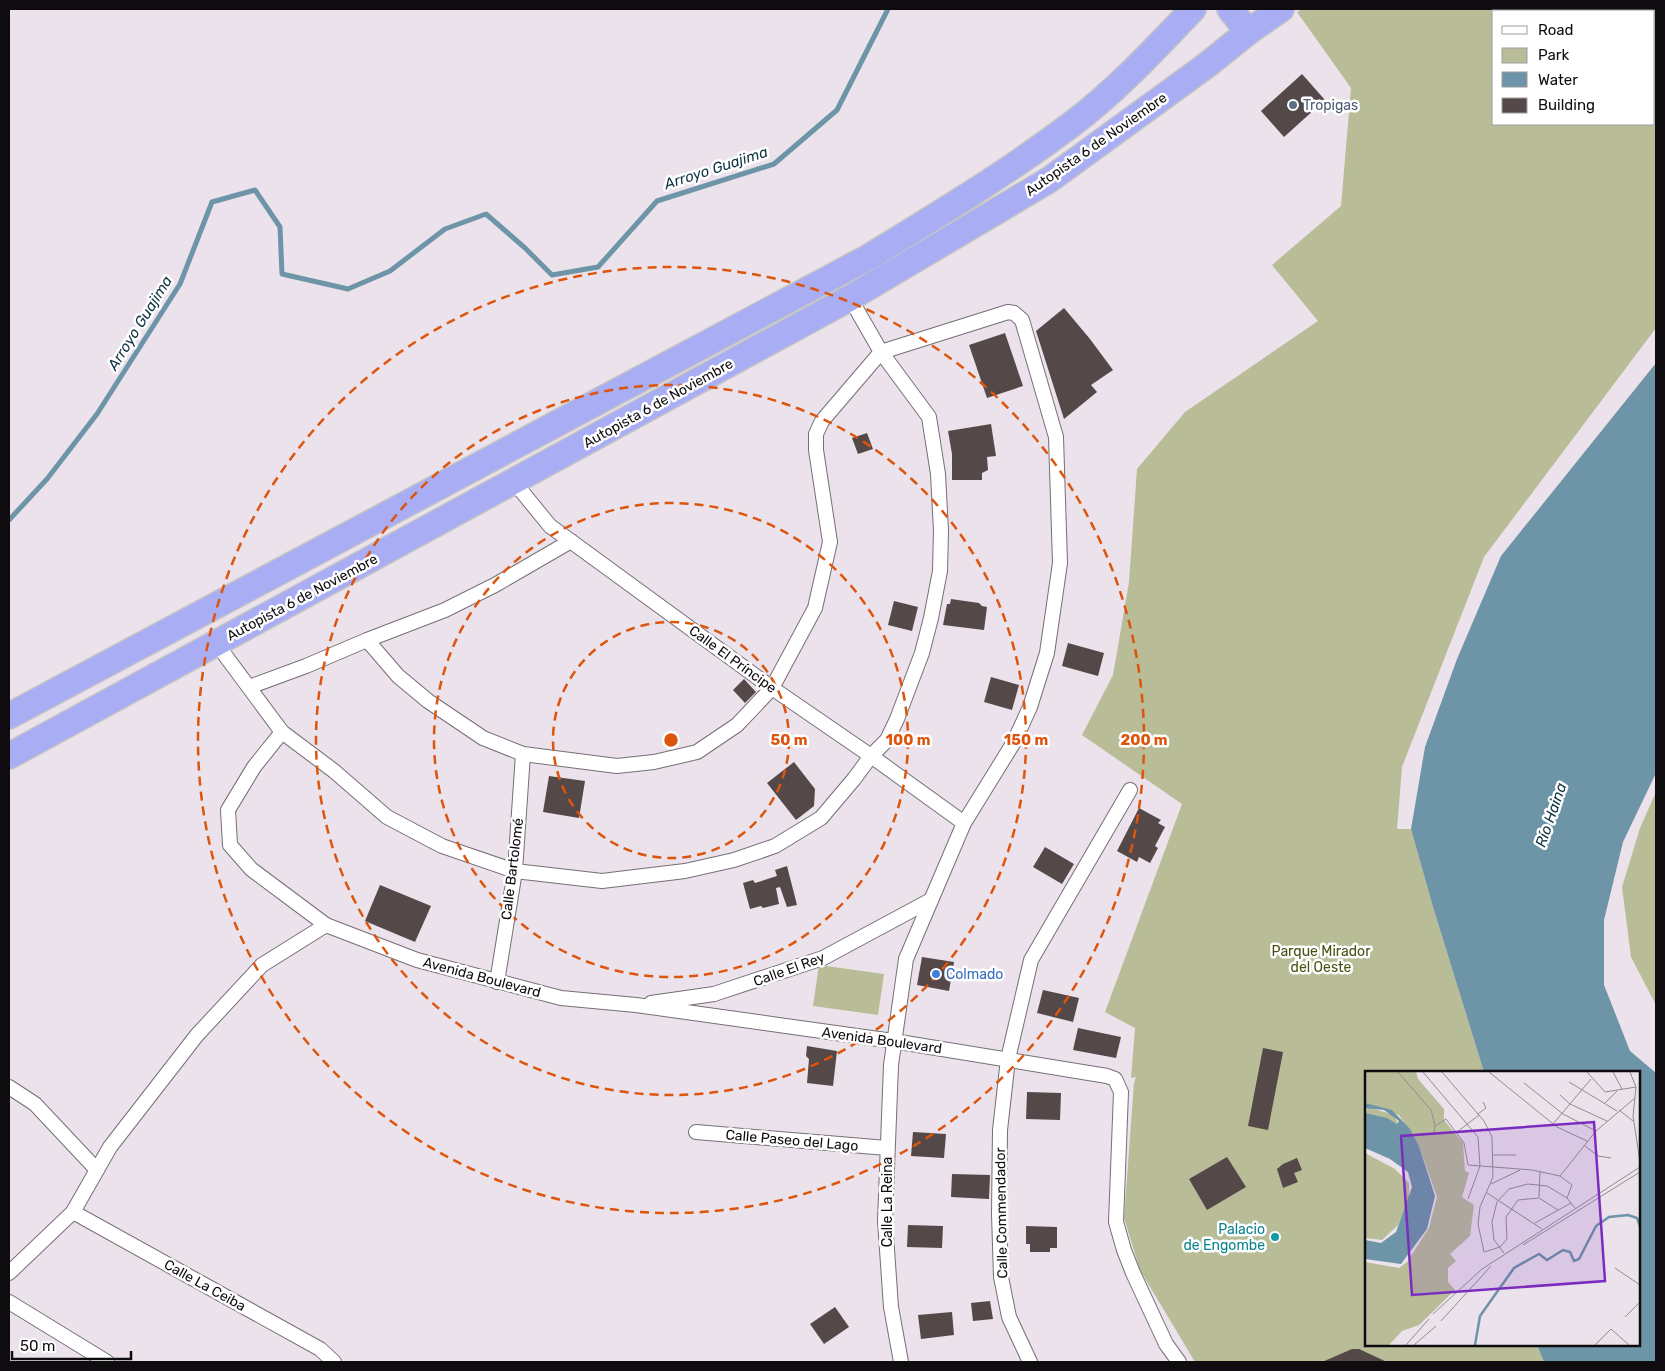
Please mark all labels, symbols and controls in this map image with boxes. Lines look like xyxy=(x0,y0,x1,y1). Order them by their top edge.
legend xyxy=(1492,10,1655,125)
text: Road xyxy=(1538,21,1574,39)
text: Park xyxy=(1538,46,1569,64)
text: Water xyxy=(1538,71,1578,89)
street label: Autopista 6 de Noviembre xyxy=(1022,89,1170,200)
text: Building xyxy=(1538,96,1595,114)
place label: Tropigas xyxy=(1303,97,1358,114)
marker: Tropigas xyxy=(1287,99,1299,111)
water label: Arroyo Guajima xyxy=(661,143,770,194)
water label: Arroyo Guajima xyxy=(103,272,176,374)
street label: Autopista 6 de Noviembre xyxy=(580,355,736,452)
street label: Autopista 6 de Noviembre xyxy=(224,550,381,644)
street label: Calle El Príncipe xyxy=(686,622,780,697)
centre of rings xyxy=(662,731,680,749)
text: 50 m xyxy=(771,731,807,749)
text: 100 m xyxy=(886,731,930,749)
text: 150 m xyxy=(1004,731,1048,749)
text: 200 m xyxy=(1120,731,1168,749)
water label: Río Haina xyxy=(1532,780,1570,850)
street label: Calle Bartolomé xyxy=(498,817,527,921)
park label: Parque Mirador del Oeste xyxy=(1272,943,1371,976)
street label: Calle El Rey xyxy=(751,949,827,990)
street label: Avenida Boulevard xyxy=(421,954,543,1001)
place label: Colmado xyxy=(946,966,1003,983)
marker: Colmado xyxy=(930,968,942,980)
street label: Avenida Boulevard xyxy=(821,1024,943,1057)
inset map xyxy=(1365,1071,1640,1346)
street label: Calle Paseo del Lago xyxy=(725,1126,859,1155)
street label: Calle Commendador xyxy=(992,1146,1011,1279)
street label: Calle La Reina xyxy=(879,1157,896,1247)
place label: Palacio de Engombe xyxy=(1183,1221,1265,1254)
marker: Palacio de Engombe xyxy=(1269,1231,1281,1243)
street label: Calle La Ceiba xyxy=(161,1256,249,1315)
scale bar xyxy=(12,1328,131,1360)
text: 50 m xyxy=(20,1337,55,1355)

